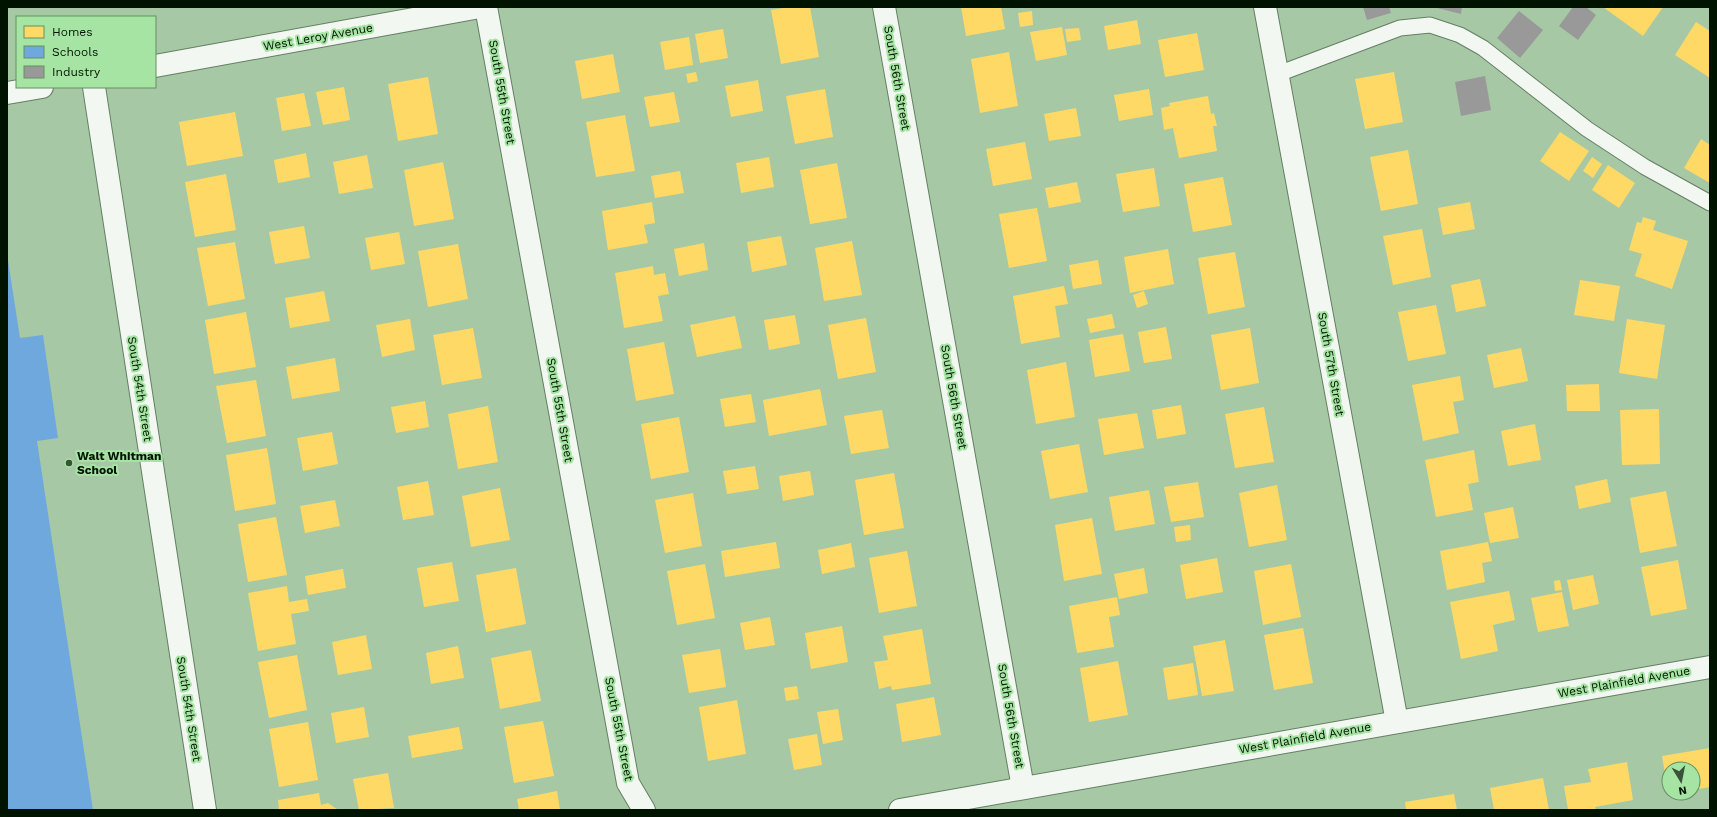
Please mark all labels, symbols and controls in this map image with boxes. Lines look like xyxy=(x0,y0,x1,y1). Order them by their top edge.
legend xyxy=(16,16,156,88)
street label: West Leroy Avenue xyxy=(262,20,374,54)
text: Homes xyxy=(52,25,93,39)
street label: South 56th Street xyxy=(881,25,913,131)
street label: South 55th Street xyxy=(486,39,518,145)
text: Schools xyxy=(52,45,98,59)
text: Industry xyxy=(52,65,101,79)
street label: South 57th Street xyxy=(1315,311,1347,417)
street label: South 54th Street xyxy=(125,336,155,442)
street label: South 56th Street xyxy=(938,344,970,450)
street label: South 55th Street xyxy=(544,357,576,463)
place label: Walt Whitman School xyxy=(77,449,161,477)
marker: Walt Whitman School xyxy=(64,458,74,468)
street label: South 54th Street xyxy=(174,656,204,762)
street label: South 56th Street xyxy=(995,663,1027,769)
street label: West Plainfield Avenue xyxy=(1557,663,1691,701)
street label: South 55th Street xyxy=(602,676,636,782)
street label: West Plainfield Avenue xyxy=(1238,719,1372,757)
north arrow xyxy=(1661,761,1701,801)
text: N xyxy=(1678,783,1688,797)

